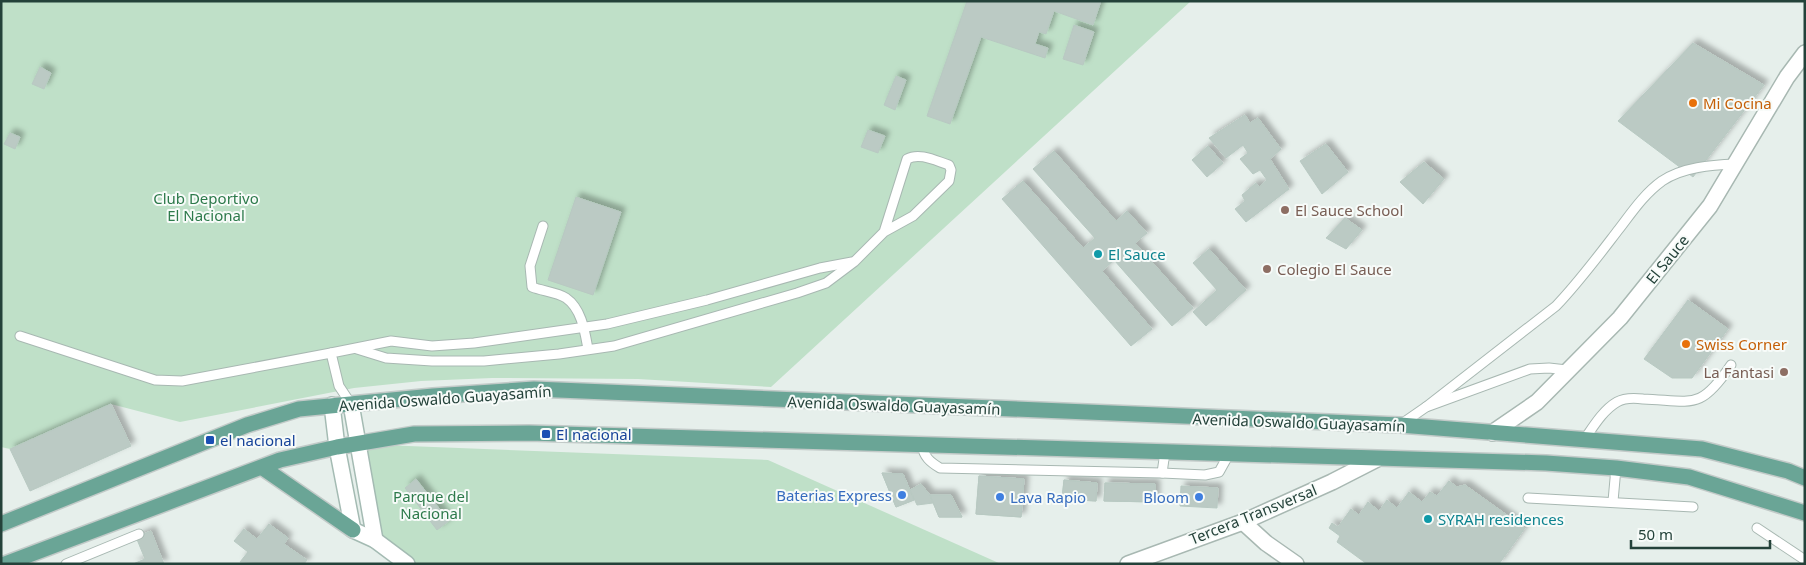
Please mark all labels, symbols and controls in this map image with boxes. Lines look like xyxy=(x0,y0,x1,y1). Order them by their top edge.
place label: Mi Cocina xyxy=(1703,93,1772,113)
marker: Mi Cocina xyxy=(1687,97,1699,109)
park label: Club Deportivo El Nacional xyxy=(153,188,259,225)
place label: El Sauce School xyxy=(1295,200,1403,220)
marker: El Sauce School xyxy=(1279,204,1291,216)
street label: El Sauce xyxy=(1641,230,1693,288)
place label: El Sauce xyxy=(1108,244,1166,264)
marker: El Sauce xyxy=(1092,248,1104,260)
place label: Colegio El Sauce xyxy=(1277,259,1392,279)
marker: Colegio El Sauce xyxy=(1261,263,1273,275)
place label: Swiss Corner xyxy=(1696,334,1787,354)
marker: Swiss Corner xyxy=(1680,338,1692,350)
place label: La Fantasi xyxy=(1703,362,1774,382)
marker: La Fantasi xyxy=(1778,366,1790,378)
street label: Avenida Oswaldo Guayasamín xyxy=(338,381,552,415)
street label: Avenida Oswaldo Guayasamín xyxy=(787,391,1001,419)
street label: Avenida Oswaldo Guayasamín xyxy=(1192,408,1406,436)
place label: El nacional xyxy=(556,424,632,444)
marker: El nacional xyxy=(540,428,552,440)
place label: el nacional xyxy=(220,430,296,450)
marker: el nacional xyxy=(204,434,216,446)
street label: Tercera Transversal xyxy=(1186,479,1320,549)
place label: Baterias Express xyxy=(776,485,892,505)
park label: Parque del Nacional xyxy=(393,486,469,523)
place label: Lava Rapio xyxy=(1010,487,1086,507)
place label: Bloom xyxy=(1143,487,1189,507)
marker: Baterias Express xyxy=(896,489,908,501)
marker: Lava Rapio xyxy=(994,491,1006,503)
marker: Bloom xyxy=(1193,491,1205,503)
place label: SYRAH residences xyxy=(1438,509,1564,529)
marker: SYRAH residences xyxy=(1422,513,1434,525)
scale bar xyxy=(1631,518,1770,550)
text: 50 m xyxy=(1638,524,1673,544)

